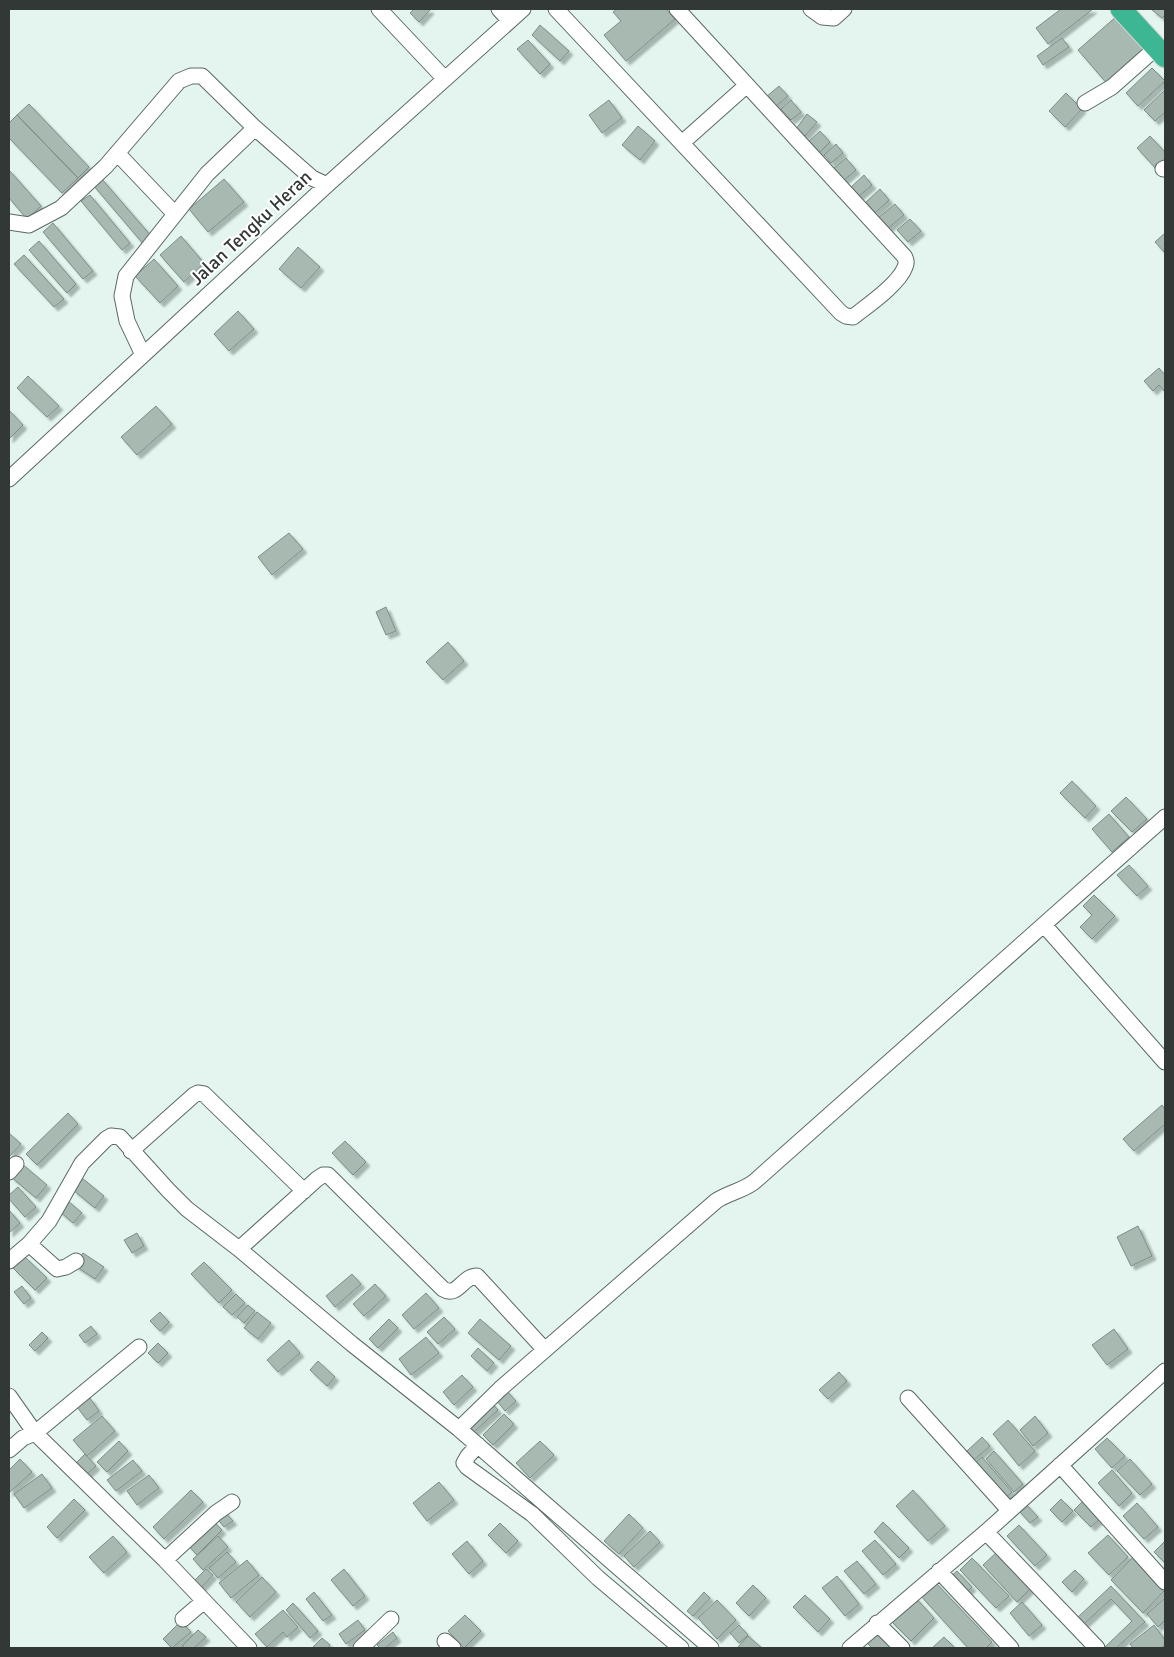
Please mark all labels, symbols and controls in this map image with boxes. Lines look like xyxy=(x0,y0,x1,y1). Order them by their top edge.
street label: Jalan Tengku Heran xyxy=(185,165,317,291)

